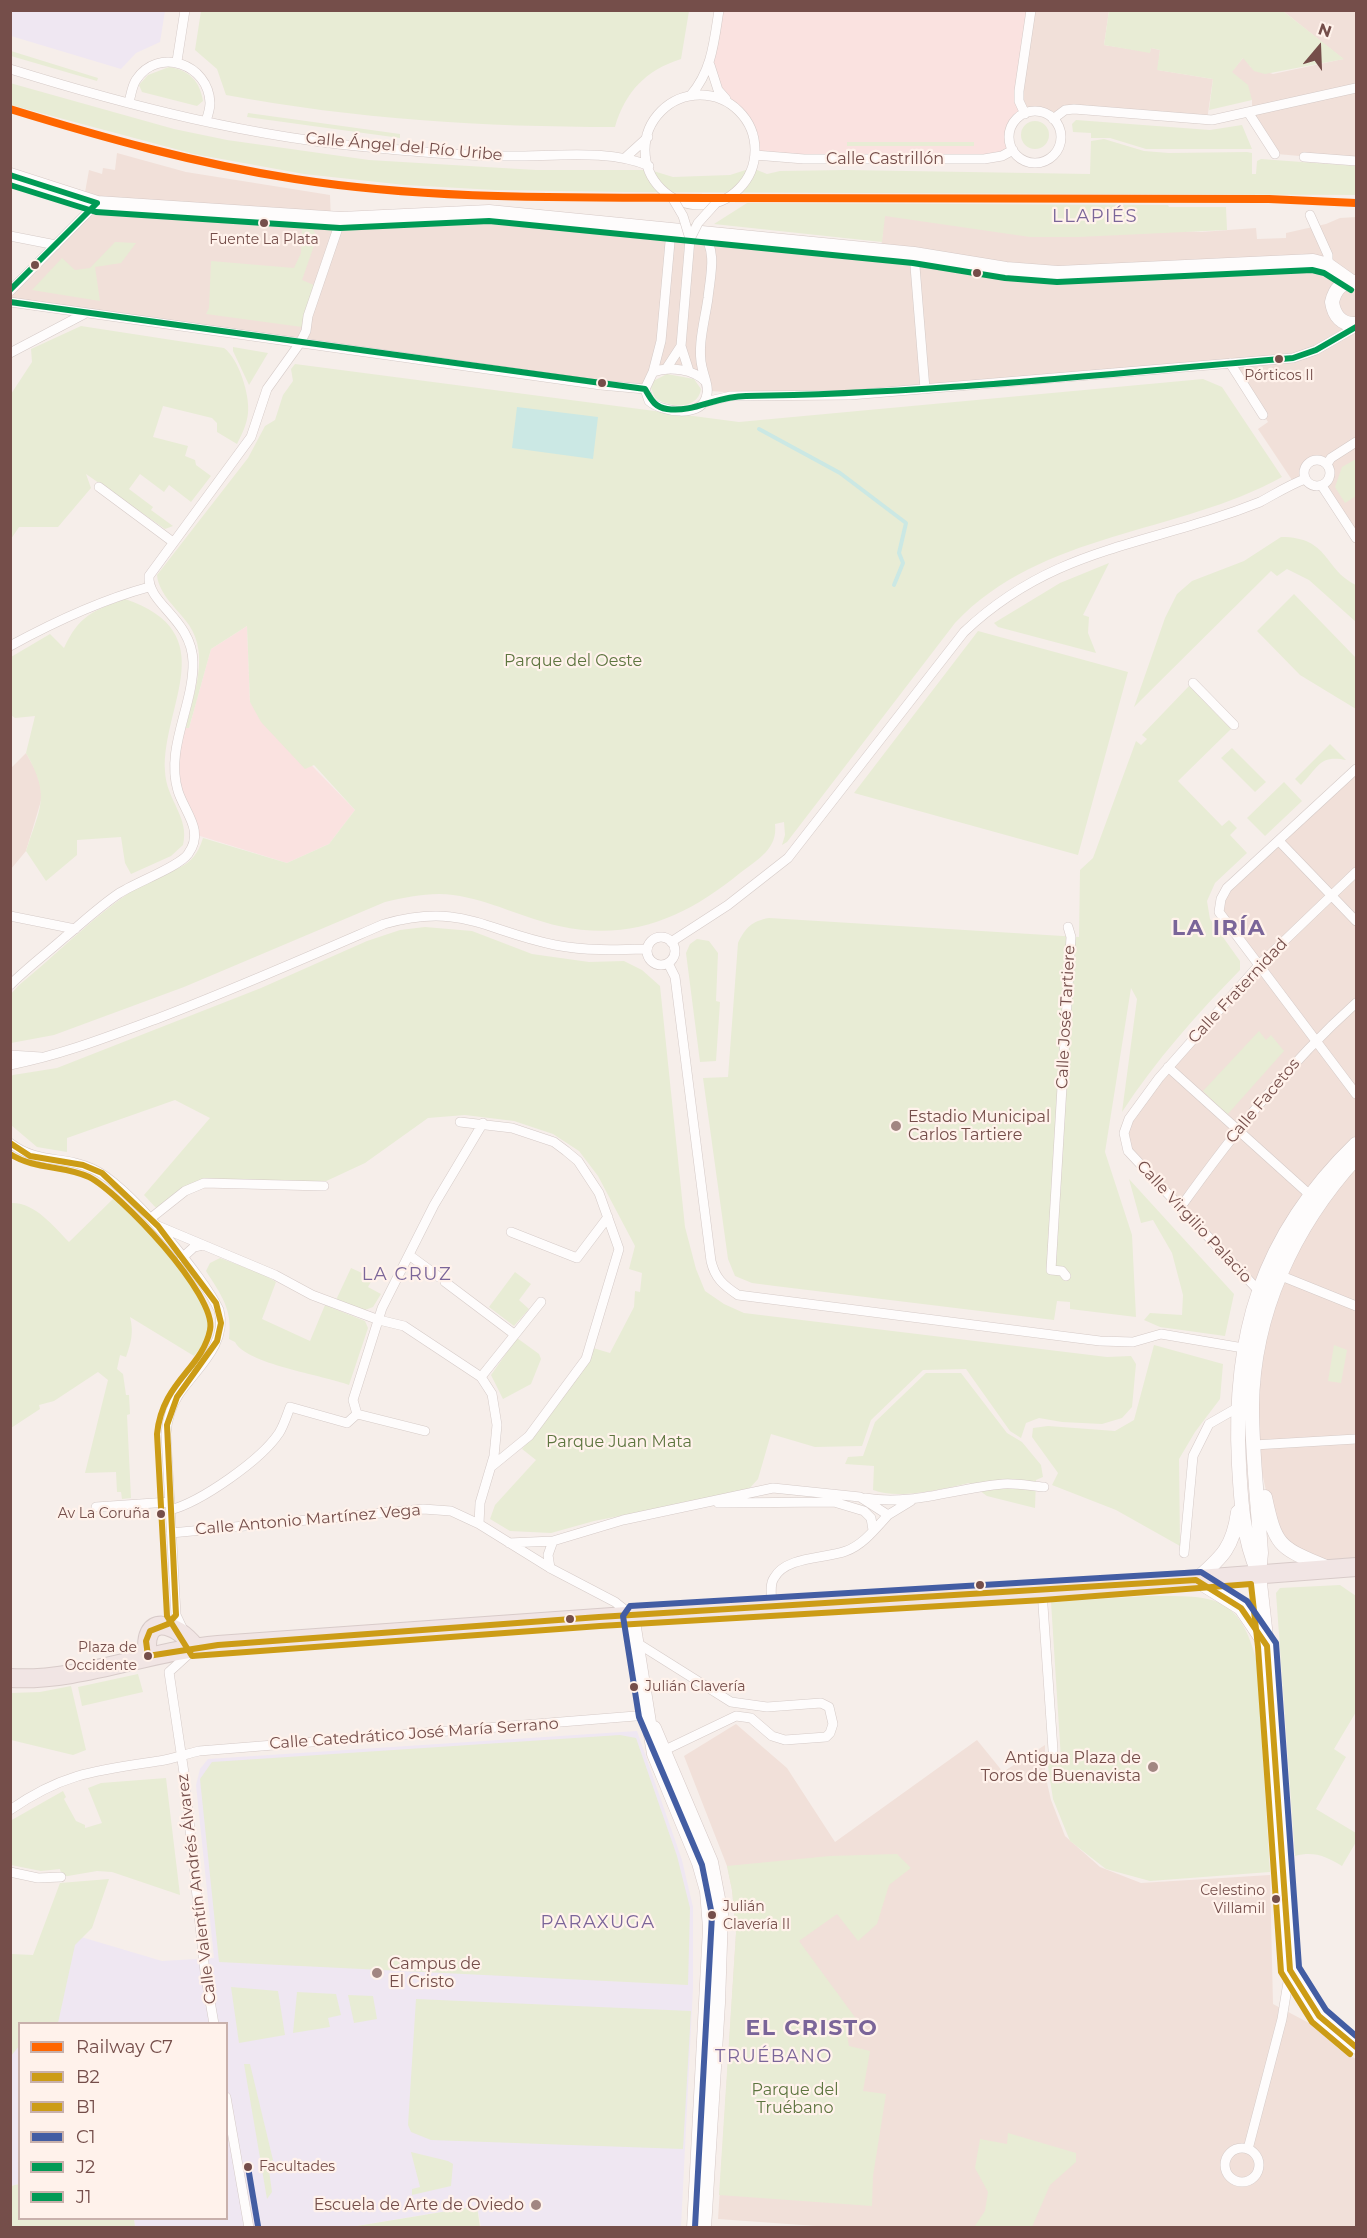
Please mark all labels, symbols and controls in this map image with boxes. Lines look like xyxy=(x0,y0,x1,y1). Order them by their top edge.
north arrow xyxy=(1289,18,1349,78)
text: N xyxy=(1316,19,1334,42)
street label: Calle Ángel del Río Uribe xyxy=(305,129,503,165)
street label: Calle Castrillón xyxy=(826,149,944,169)
district label: LLAPIÉS xyxy=(1052,206,1138,228)
marker: Fuente La Plata xyxy=(258,217,270,229)
place label: Fuente La Plata xyxy=(209,232,319,248)
unlabelled marker xyxy=(29,259,41,271)
unlabelled marker xyxy=(971,267,983,279)
marker: Pórticos II xyxy=(1273,353,1285,365)
place label: Pórticos II xyxy=(1244,368,1314,384)
unlabelled marker xyxy=(596,377,608,389)
park label: Parque del Oeste xyxy=(504,651,642,671)
district label: LA IRÍA xyxy=(1172,916,1266,942)
street label: Calle Fraternidad xyxy=(1184,934,1292,1048)
street label: Calle José Tartiere xyxy=(1053,945,1079,1089)
street label: Calle Facetos xyxy=(1222,1055,1304,1147)
place label: Estadio Municipal Carlos Tartiere xyxy=(908,1107,1050,1145)
marker: Estadio Municipal Carlos Tartiere xyxy=(889,1119,903,1133)
street label: Calle Virgilio Palacio xyxy=(1132,1157,1256,1287)
district label: LA CRUZ xyxy=(362,1264,452,1286)
park label: Parque Juan Mata xyxy=(546,1432,692,1452)
street label: Calle Antonio Martínez Vega xyxy=(194,1501,422,1539)
place label: Av La Coruña xyxy=(58,1506,150,1522)
marker: Av La Coruña xyxy=(155,1508,167,1520)
unlabelled marker xyxy=(974,1579,986,1591)
unlabelled marker xyxy=(564,1613,576,1625)
place label: Plaza de Occidente xyxy=(65,1640,137,1672)
marker: Plaza de Occidente xyxy=(142,1650,154,1662)
place label: Julián Clavería xyxy=(645,1679,746,1695)
marker: Julián Clavería xyxy=(628,1681,640,1693)
street label: Calle Catedrático José María Serrano xyxy=(269,1714,559,1754)
place label: Antigua Plaza de Toros de Buenavista xyxy=(981,1748,1141,1786)
marker: Antigua Plaza de Toros de Buenavista xyxy=(1146,1760,1160,1774)
street label: Calle Valentín Andrés Álvarez xyxy=(173,1773,221,2005)
place label: Celestino Villamil xyxy=(1200,1883,1265,1916)
marker: Celestino Villamil xyxy=(1270,1893,1282,1905)
place label: Julián Clavería II xyxy=(723,1899,790,1931)
marker: Julián Clavería II xyxy=(706,1909,718,1921)
district label: PARAXUGA xyxy=(540,1912,656,1934)
place label: Campus de El Cristo xyxy=(389,1954,481,1992)
marker: Campus de El Cristo xyxy=(370,1966,384,1980)
district label: EL CRISTO xyxy=(746,2016,878,2042)
legend xyxy=(18,2022,228,2220)
text: Railway C7 xyxy=(76,2036,173,2058)
district label: TRUÉBANO xyxy=(715,2046,833,2068)
text: B2 xyxy=(76,2066,100,2088)
park label: Parque del Truébano xyxy=(751,2080,839,2118)
text: B1 xyxy=(76,2096,96,2118)
text: C1 xyxy=(76,2126,95,2148)
text: J2 xyxy=(76,2156,95,2178)
place label: Facultades xyxy=(259,2159,335,2175)
marker: Facultades xyxy=(242,2161,254,2173)
text: J1 xyxy=(76,2186,92,2208)
place label: Escuela de Arte de Oviedo xyxy=(314,2195,524,2215)
marker: Escuela de Arte de Oviedo xyxy=(529,2198,543,2212)

